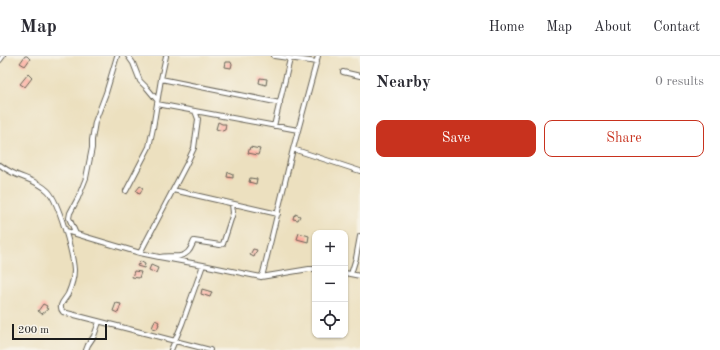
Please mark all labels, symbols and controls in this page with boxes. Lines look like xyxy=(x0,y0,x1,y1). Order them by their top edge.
text: Map xyxy=(20,18,57,37)
text: Home xyxy=(489,20,524,34)
text: Map xyxy=(546,20,572,34)
text: About xyxy=(594,20,631,34)
text: Contact xyxy=(653,20,700,34)
text: Nearby xyxy=(376,74,431,91)
text: 0 results xyxy=(655,75,704,88)
button: Save xyxy=(376,120,536,157)
button: Share xyxy=(544,120,704,157)
map controls xyxy=(312,230,348,338)
button: + xyxy=(312,230,348,266)
button: − xyxy=(312,266,348,302)
button: locate xyxy=(312,302,348,338)
scale bar xyxy=(12,322,107,341)
text: 200 m xyxy=(18,325,49,336)

